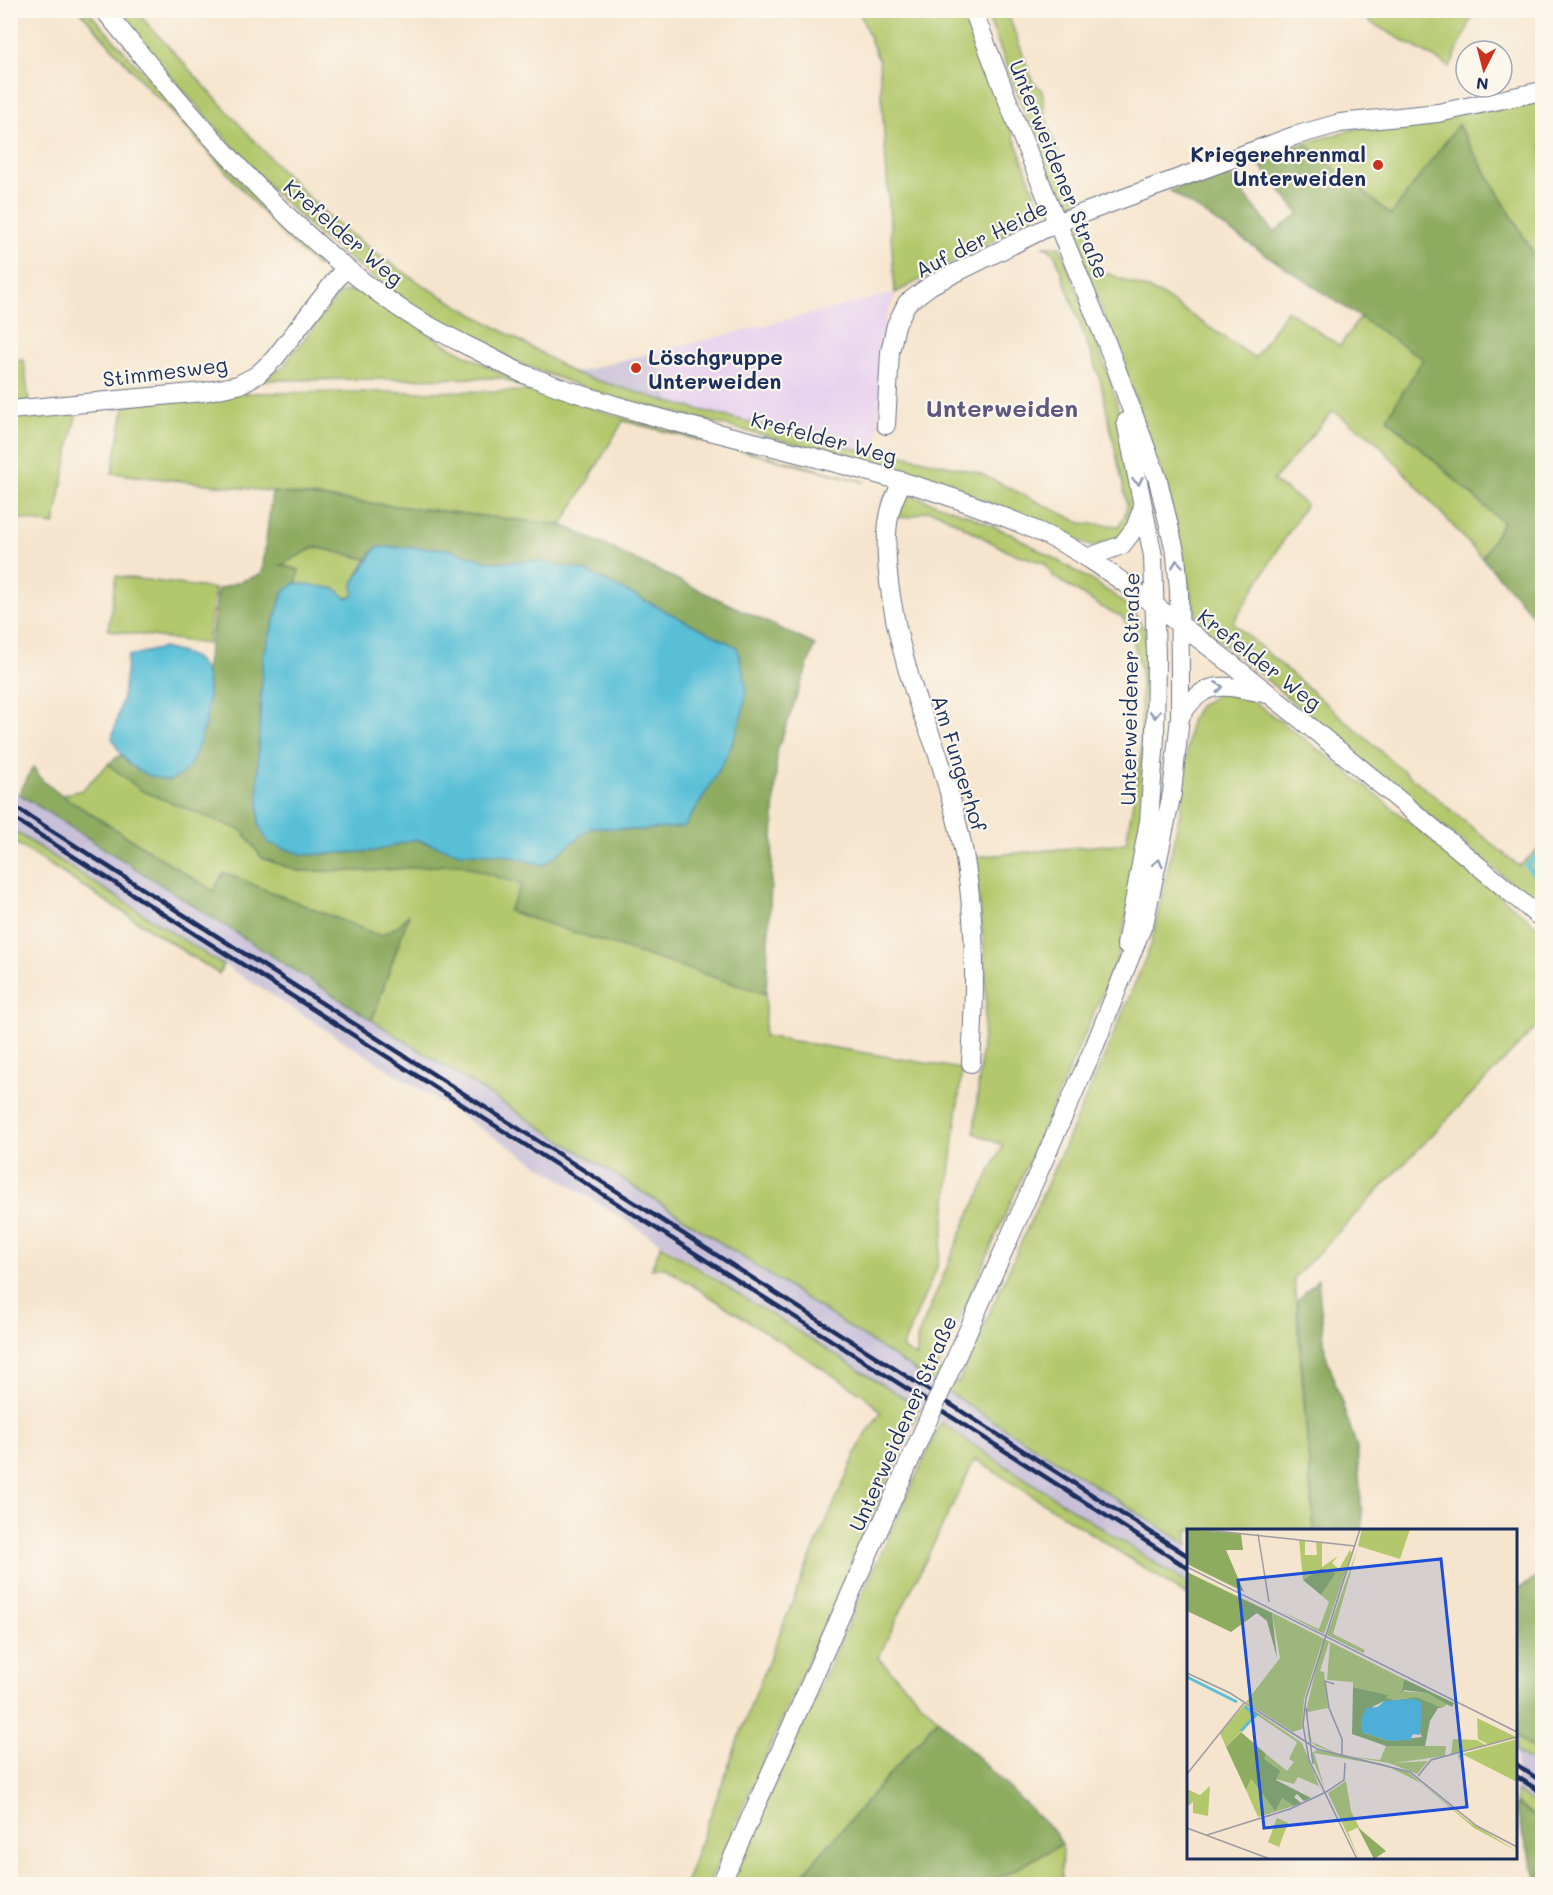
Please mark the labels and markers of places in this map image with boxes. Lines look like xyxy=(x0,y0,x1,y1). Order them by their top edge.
place label: Kriegerehrenmal Unterweiden xyxy=(1190,140,1366,191)
marker: Kriegerehrenmal Unterweiden xyxy=(1371,158,1385,172)
place label: Löschgruppe Unterweiden xyxy=(648,343,783,394)
marker: Löschgruppe Unterweiden xyxy=(629,361,643,375)

